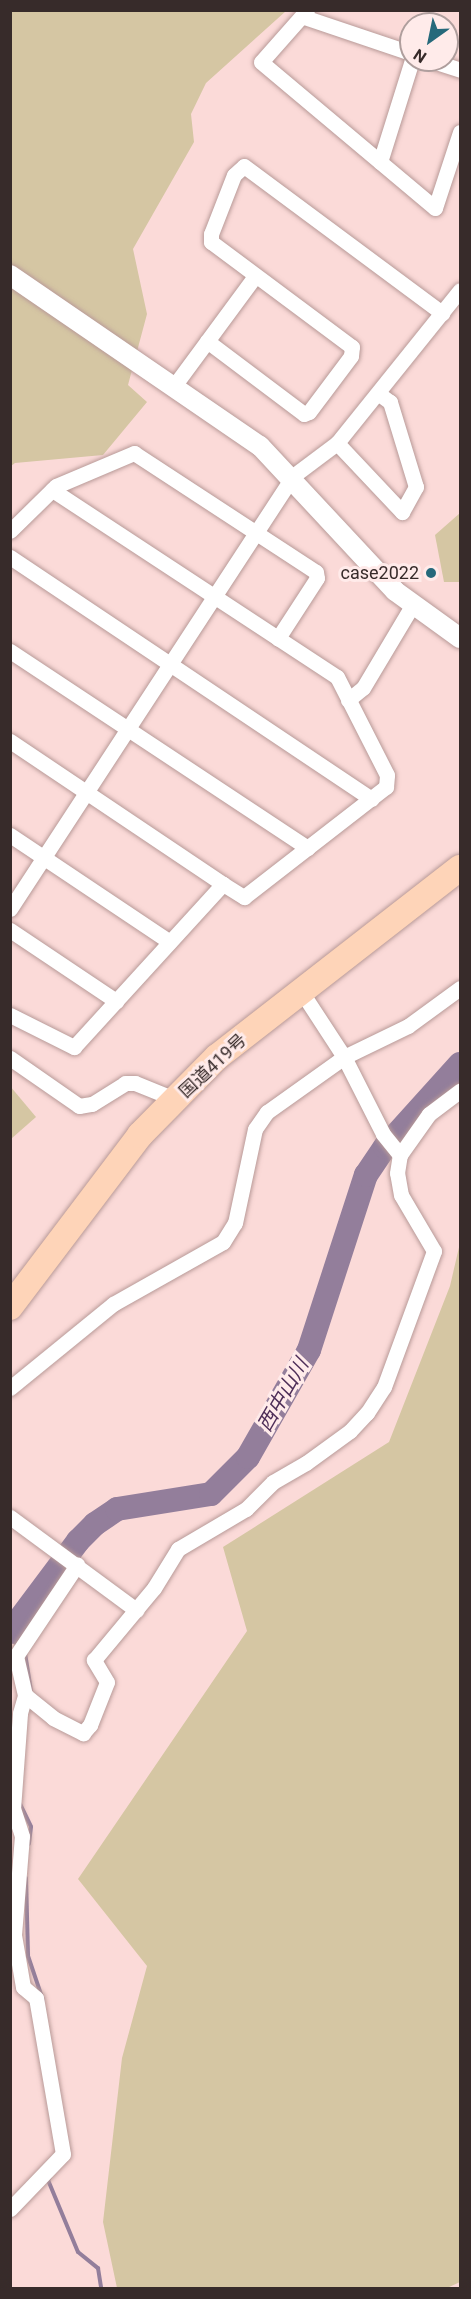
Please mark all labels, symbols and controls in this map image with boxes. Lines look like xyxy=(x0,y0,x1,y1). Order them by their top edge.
north arrow xyxy=(399,12,459,72)
text: N xyxy=(410,45,430,67)
place label: case2022 xyxy=(340,562,419,584)
marker: case2022 xyxy=(424,566,438,580)
street label: 国道419号 xyxy=(175,1029,251,1103)
water label: 西中山川 xyxy=(253,1354,313,1436)

